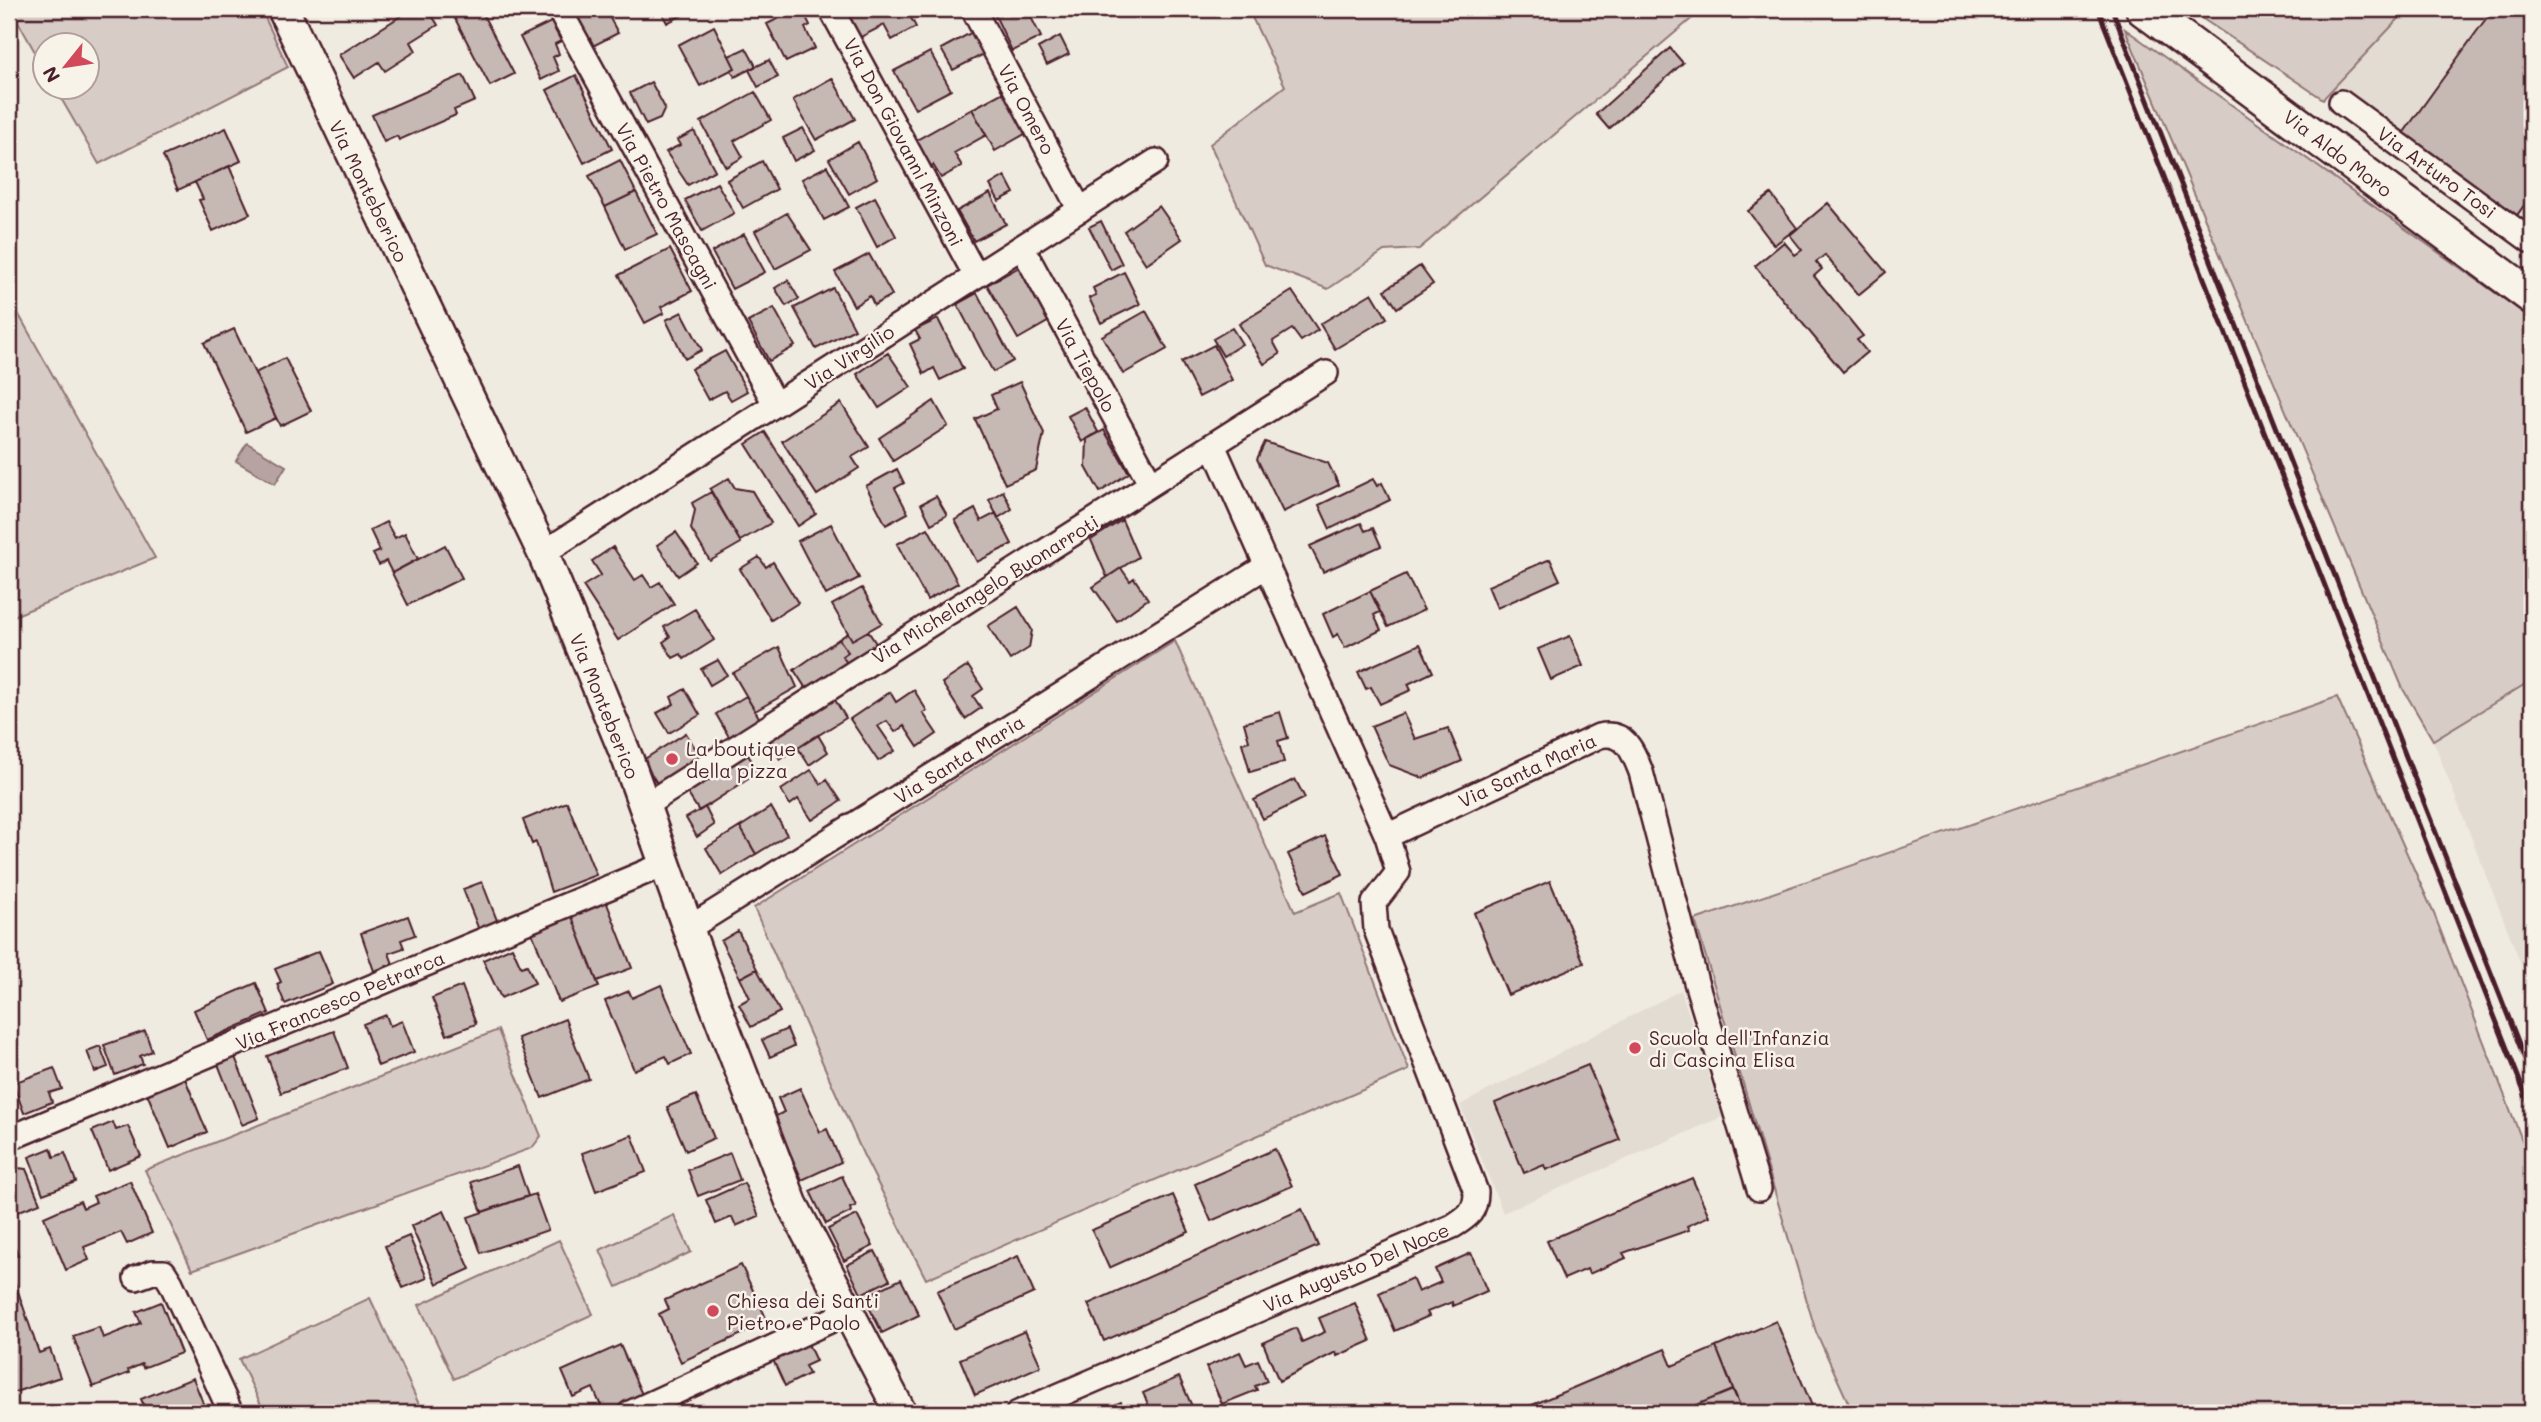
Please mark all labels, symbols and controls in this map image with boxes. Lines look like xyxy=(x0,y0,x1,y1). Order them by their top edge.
north arrow xyxy=(32,32,102,102)
street label: Via Don Giovanni Minzoni xyxy=(838,33,970,251)
street label: Via Omero xyxy=(993,60,1061,158)
text: N xyxy=(36,62,65,87)
street label: Via Aldo Moro xyxy=(2278,104,2398,202)
street label: Via Monteberico xyxy=(324,116,414,266)
street label: Via Pietro Mascagni xyxy=(611,118,723,294)
street label: Via Arturo Tosi xyxy=(2373,120,2501,224)
street label: Via Tiepolo xyxy=(1050,314,1122,416)
street label: Via Virgilio xyxy=(799,319,899,395)
street label: Via Michelangelo Buonarroti xyxy=(867,509,1103,669)
street label: Via Monteberico xyxy=(564,630,646,782)
street label: Via Santa Maria xyxy=(889,709,1029,809)
street label: Via Santa Maria xyxy=(1454,727,1600,813)
place label: La boutique della pizza xyxy=(686,736,796,783)
marker: La boutique della pizza xyxy=(664,751,680,767)
street label: Via Francesco Petrarca xyxy=(232,945,448,1055)
place label: Scuola dell'Infanzia di Cascina Elisa xyxy=(1649,1025,1830,1072)
marker: Scuola dell'Infanzia di Cascina Elisa xyxy=(1627,1040,1643,1056)
street label: Via Augusto Del Noce xyxy=(1259,1216,1453,1318)
place label: Chiesa dei Santi Pietro e Paolo xyxy=(727,1288,879,1335)
marker: Chiesa dei Santi Pietro e Paolo xyxy=(705,1303,721,1319)

